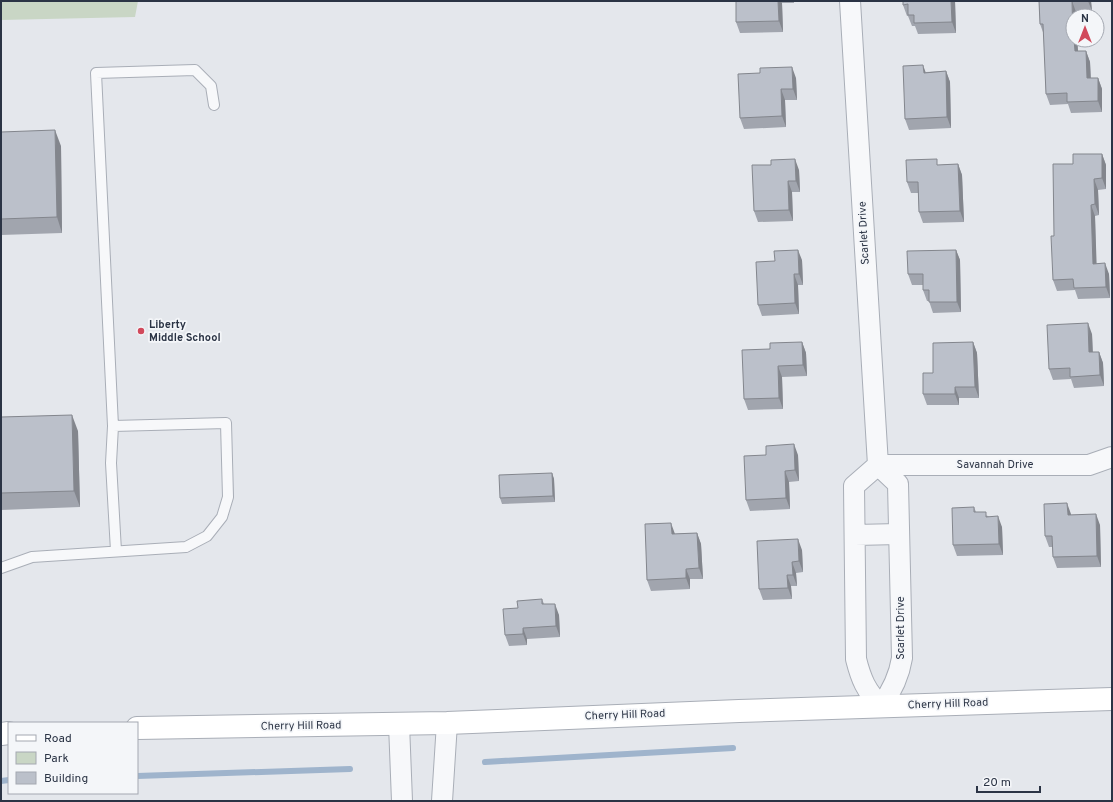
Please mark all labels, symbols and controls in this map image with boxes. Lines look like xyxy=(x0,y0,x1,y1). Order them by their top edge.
north arrow xyxy=(1065,8,1105,48)
text: N xyxy=(1081,12,1089,26)
street label: Scarlet Drive xyxy=(855,201,873,265)
place label: Liberty Middle School xyxy=(149,318,221,345)
marker: Liberty Middle School xyxy=(136,326,146,336)
street label: Savannah Drive xyxy=(957,458,1034,472)
street label: Scarlet Drive xyxy=(894,596,908,660)
street label: Cherry Hill Road xyxy=(907,696,989,712)
street label: Cherry Hill Road xyxy=(584,707,666,723)
street label: Cherry Hill Road xyxy=(260,718,342,734)
legend xyxy=(8,722,138,794)
text: Road xyxy=(44,731,72,747)
text: Park xyxy=(44,751,69,767)
scale bar xyxy=(977,768,1040,794)
text: Building xyxy=(44,771,88,787)
text: 20 m xyxy=(983,775,1011,791)

